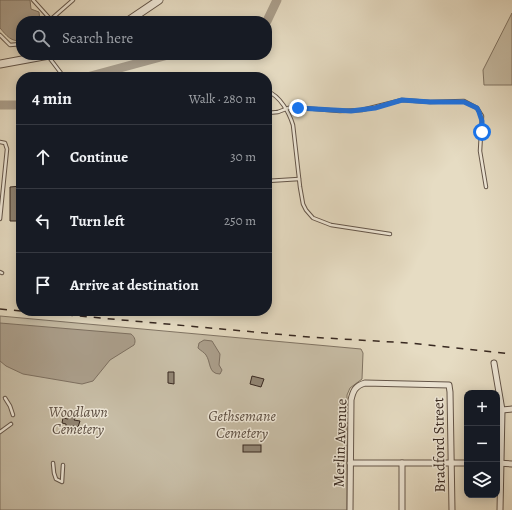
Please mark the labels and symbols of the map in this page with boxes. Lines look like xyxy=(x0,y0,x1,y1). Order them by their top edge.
route end xyxy=(289,99,307,117)
route start xyxy=(473,123,491,141)
street label: Bradford Street xyxy=(428,397,450,493)
street label: Merlin Avenue xyxy=(328,398,352,488)
park label: Woodlawn Cemetery xyxy=(48,402,108,439)
park label: Gethsemane Cemetery xyxy=(208,406,276,443)

